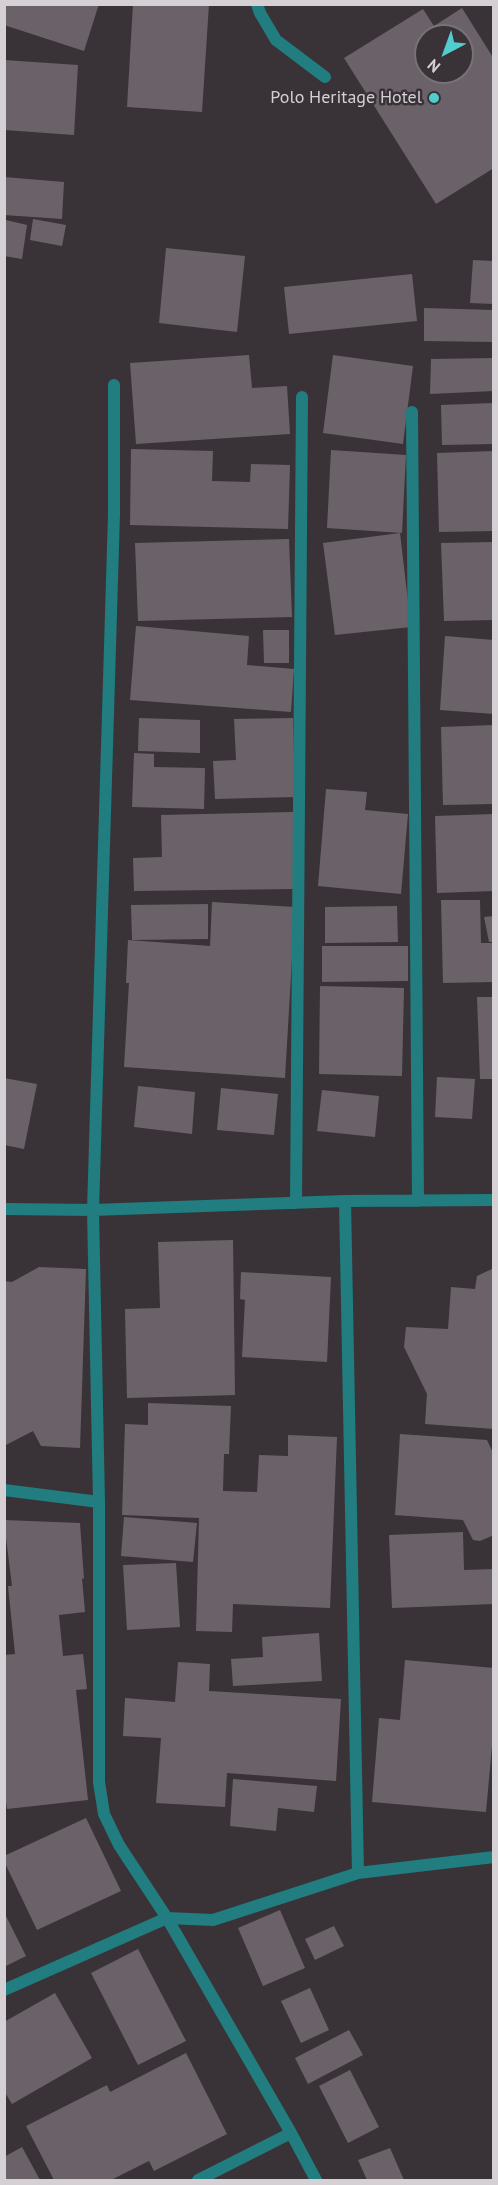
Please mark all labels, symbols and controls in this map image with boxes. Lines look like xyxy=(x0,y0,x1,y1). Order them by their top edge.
north arrow xyxy=(414,24,474,84)
text: N xyxy=(423,55,444,77)
place label: Polo Heritage Hotel xyxy=(270,87,422,109)
marker: Polo Heritage Hotel xyxy=(427,91,441,105)

